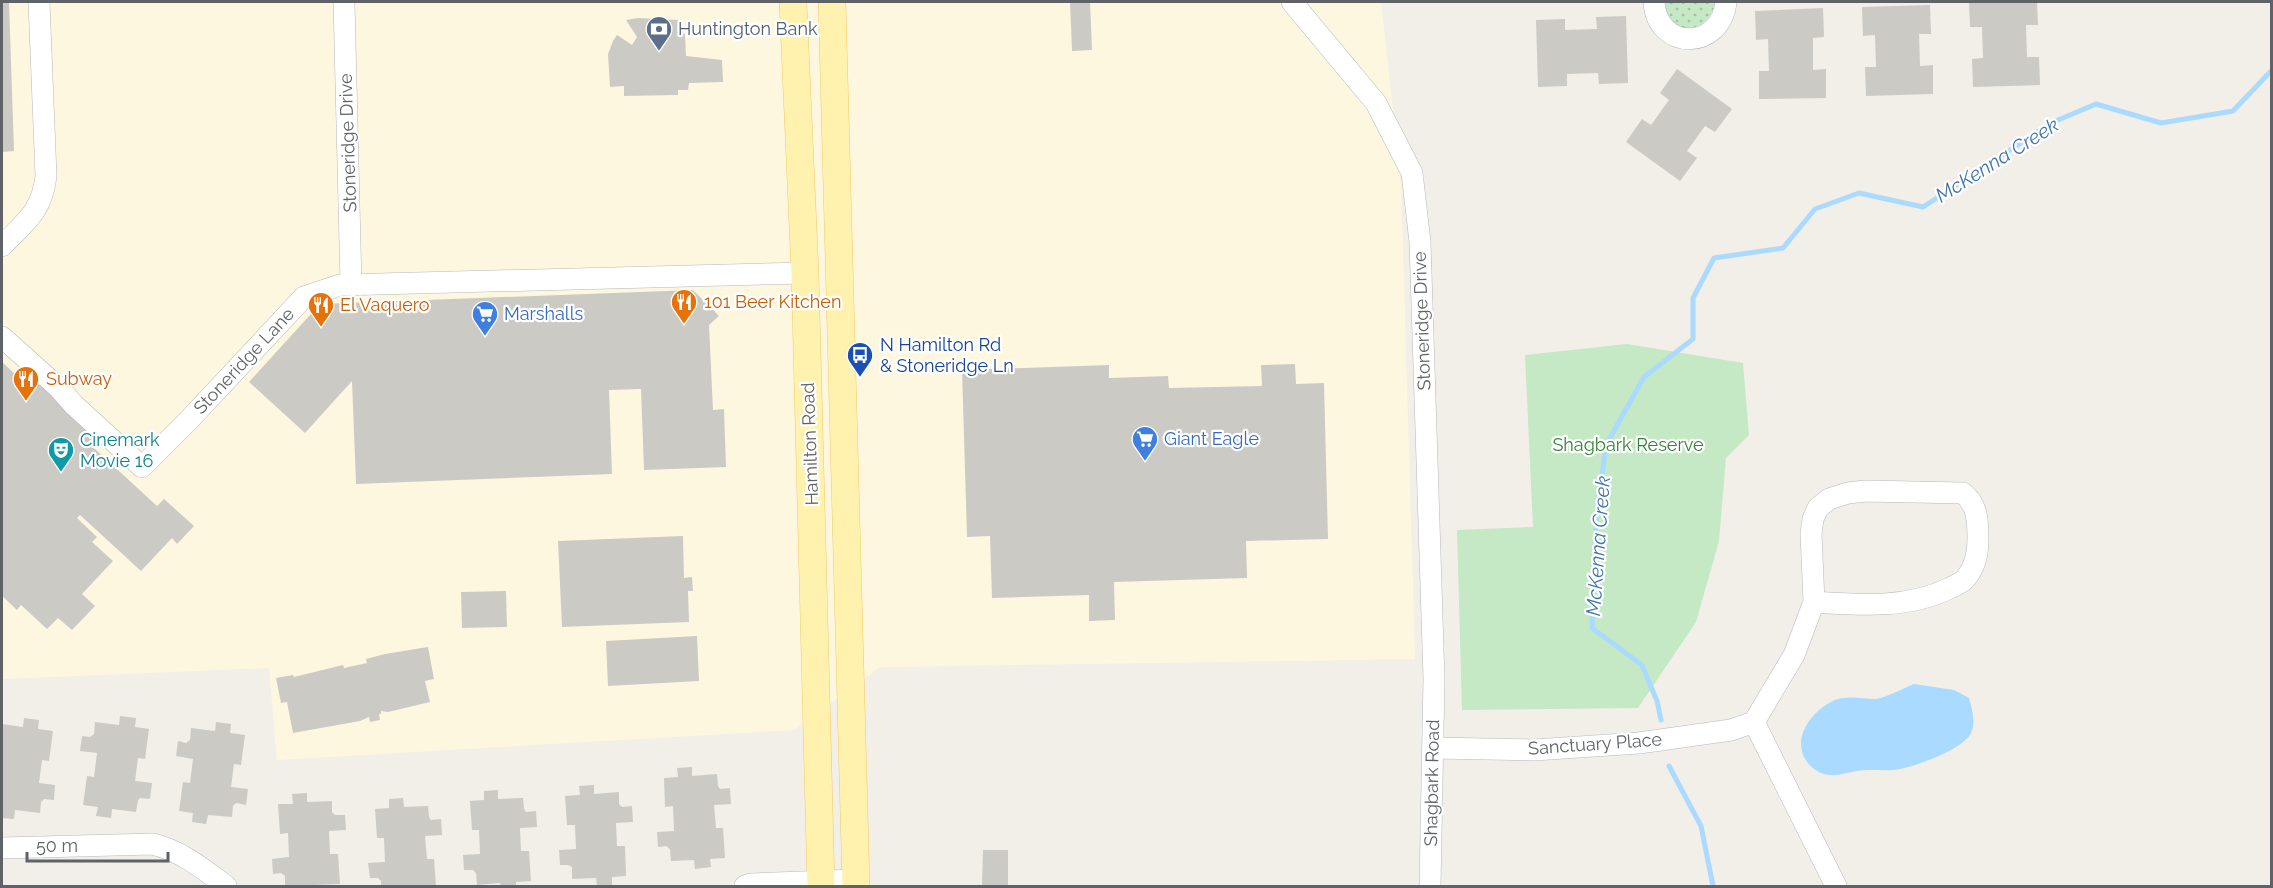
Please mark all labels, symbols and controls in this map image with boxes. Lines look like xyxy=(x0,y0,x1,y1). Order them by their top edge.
bank icon: Huntington Bank xyxy=(644,14,674,52)
place label: Huntington Bank xyxy=(678,18,818,39)
street label: Stoneridge Drive xyxy=(335,73,360,213)
water label: McKenna Creek xyxy=(1931,112,2063,207)
street label: Stoneridge Drive xyxy=(1409,251,1434,391)
restaurant icon: 101 Beer Kitchen xyxy=(669,287,699,325)
restaurant icon: El Vaquero xyxy=(306,290,336,328)
place label: 101 Beer Kitchen xyxy=(704,291,841,312)
place label: El Vaquero xyxy=(340,294,430,315)
supermarket icon: Marshalls xyxy=(470,299,500,337)
street label: Stoneridge Lane xyxy=(189,303,298,418)
place label: Marshalls xyxy=(504,303,584,324)
place label: N Hamilton Rd & Stoneridge Ln xyxy=(880,334,1014,376)
bus stop icon: N Hamilton Rd & Stoneridge Ln xyxy=(845,340,875,378)
restaurant icon: Subway xyxy=(11,364,41,402)
place label: Subway xyxy=(46,368,112,389)
street label: Hamilton Road xyxy=(797,382,822,506)
supermarket icon: Giant Eagle xyxy=(1130,424,1160,462)
place label: Giant Eagle xyxy=(1164,428,1259,449)
place label: Cinemark Movie 16 xyxy=(80,429,160,471)
park label: Shagbark Reserve xyxy=(1552,434,1704,455)
theatre icon: Cinemark Movie 16 xyxy=(46,435,76,473)
water label: McKenna Creek xyxy=(1581,475,1615,617)
street label: Shagbark Road xyxy=(1420,719,1443,847)
street label: Sanctuary Place xyxy=(1527,728,1663,759)
scale bar xyxy=(27,825,168,863)
text: 50 m xyxy=(36,835,78,856)

